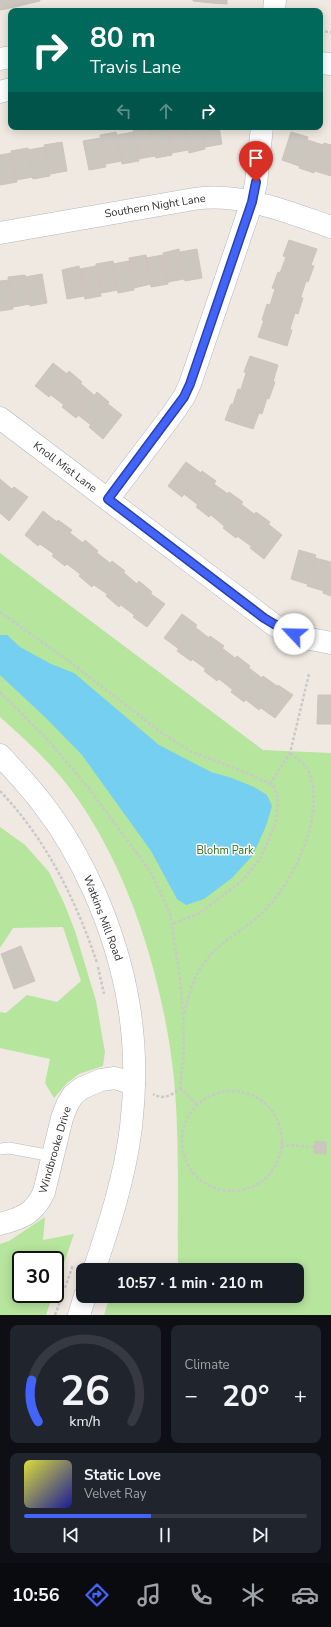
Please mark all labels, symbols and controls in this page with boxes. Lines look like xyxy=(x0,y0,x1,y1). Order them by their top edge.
text: 80 m xyxy=(90,19,156,57)
icon: right xyxy=(24,24,76,76)
text: Travis Lane xyxy=(90,55,181,79)
icon: left xyxy=(113,100,135,122)
icon: ahead xyxy=(155,100,177,122)
icon: right xyxy=(197,100,219,122)
pin xyxy=(239,141,273,182)
icon: arrive xyxy=(245,147,267,169)
street label: Southern Night Lane xyxy=(103,191,207,221)
street label: Knoll Mist Lane xyxy=(30,438,100,496)
position arrow xyxy=(273,613,315,655)
park label: Blohm Park xyxy=(196,843,254,858)
street label: Watkins Mill Road xyxy=(80,873,126,963)
street label: Windbrooke Drive xyxy=(35,1105,75,1195)
speed limit sign: 30 xyxy=(12,1251,64,1303)
text: 10:57 · 1 min · 210 m xyxy=(117,1273,263,1293)
text: Climate xyxy=(185,1356,230,1374)
text: 26 xyxy=(60,1363,110,1420)
text: 20° xyxy=(222,1376,269,1417)
text: − xyxy=(185,1381,198,1411)
text: + xyxy=(294,1381,307,1411)
text: km/h xyxy=(70,1412,101,1431)
text: Static Love xyxy=(84,1465,161,1485)
text: Velvet Ray xyxy=(84,1485,146,1503)
icon: previous xyxy=(60,1524,82,1546)
icon: pause xyxy=(154,1524,176,1546)
icon: next xyxy=(249,1524,271,1546)
icon: directions xyxy=(83,1581,111,1609)
icon: music xyxy=(135,1581,163,1609)
icon: phone xyxy=(187,1581,215,1609)
icon: climate xyxy=(239,1581,267,1609)
icon: car xyxy=(291,1581,319,1609)
text: 10:56 xyxy=(12,1583,60,1607)

